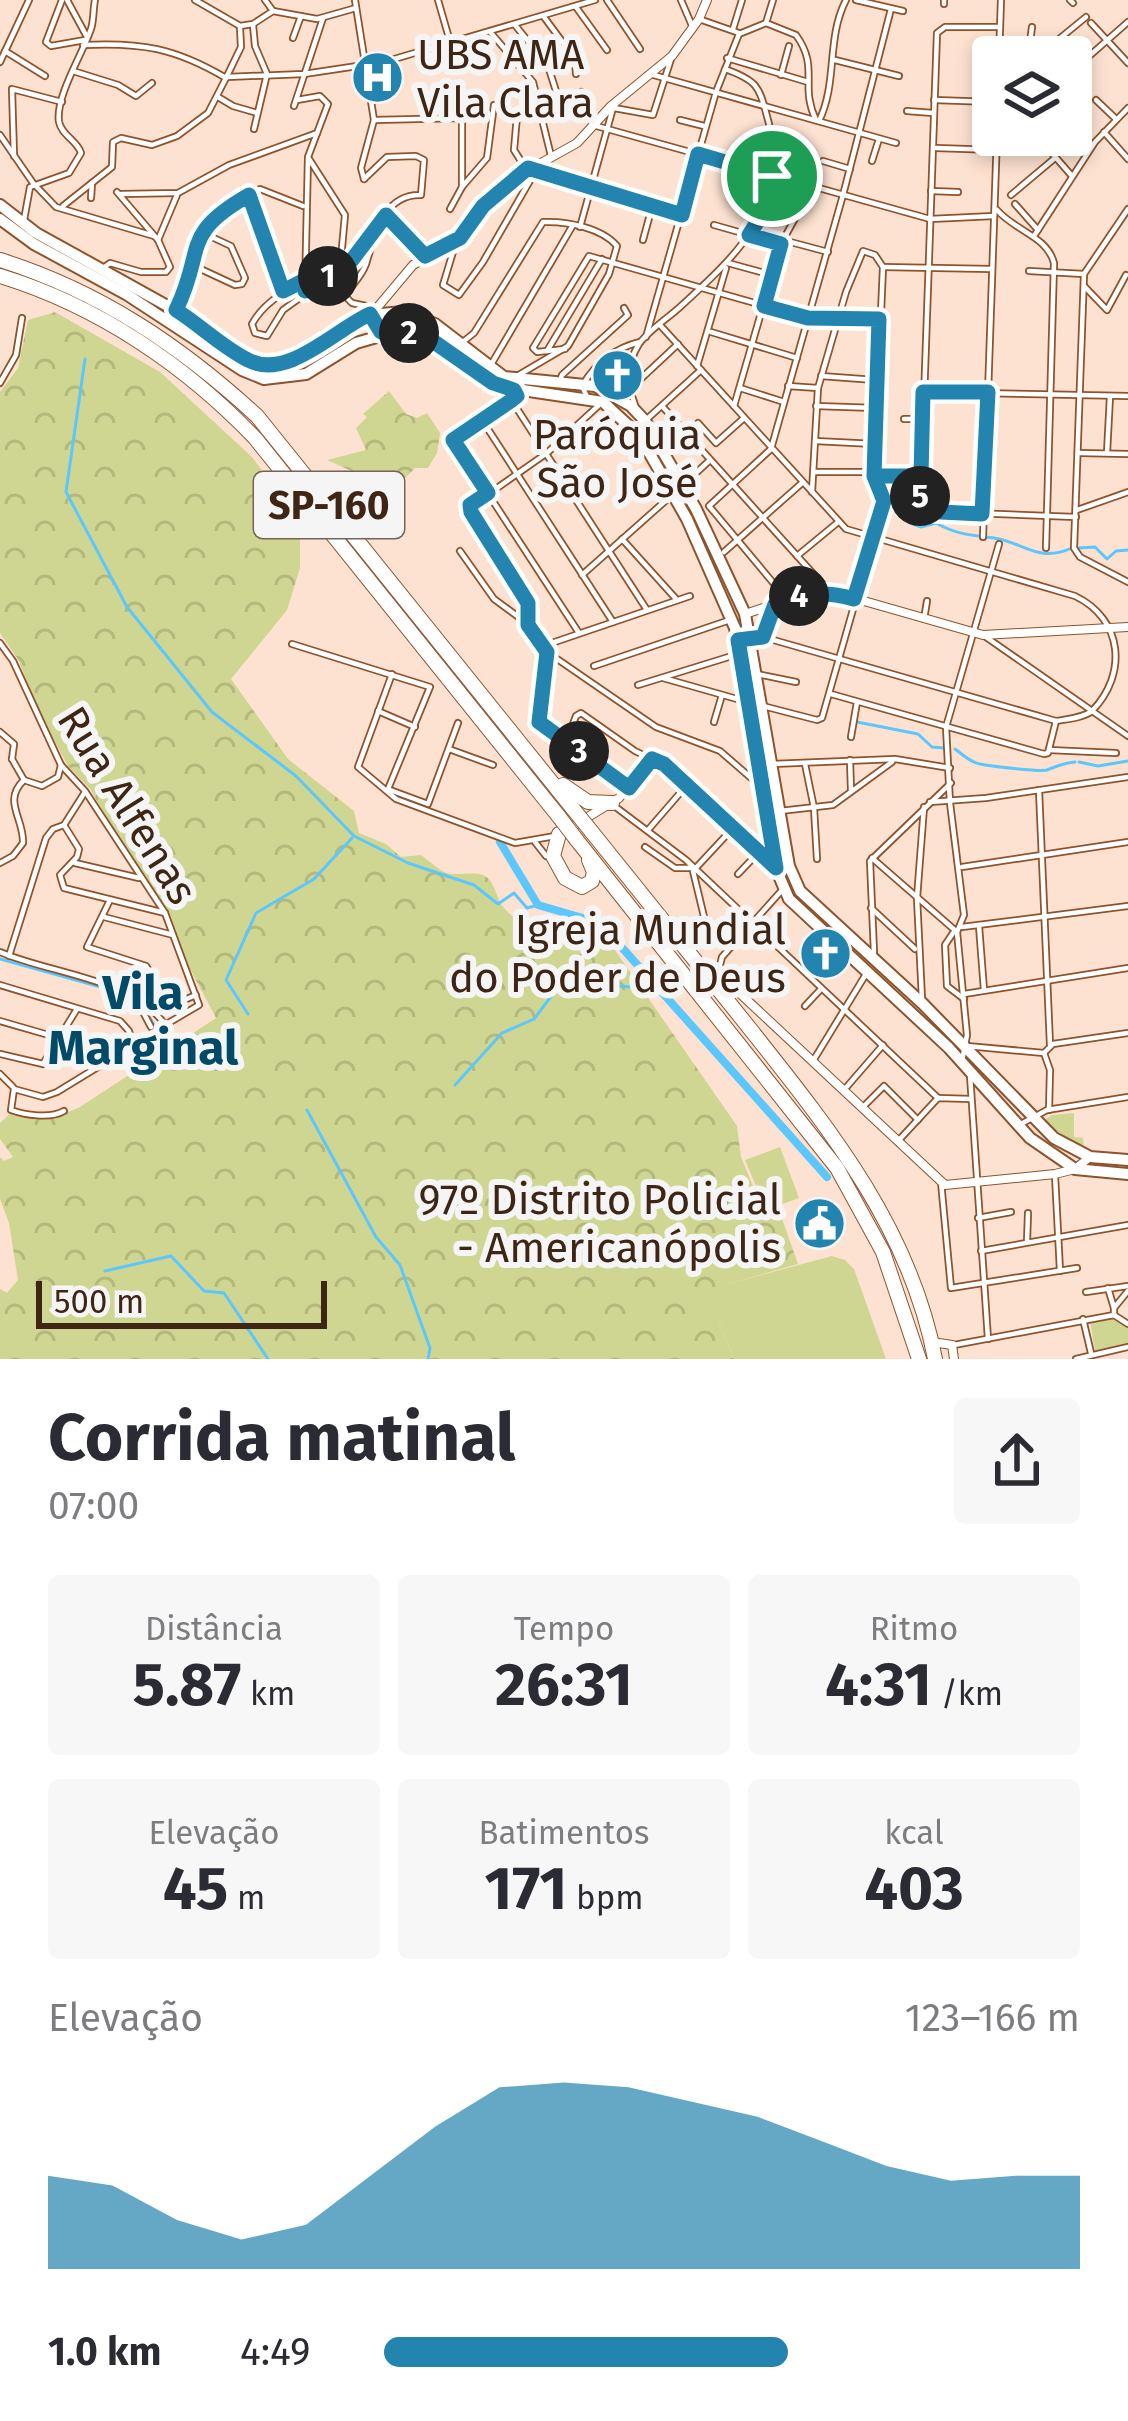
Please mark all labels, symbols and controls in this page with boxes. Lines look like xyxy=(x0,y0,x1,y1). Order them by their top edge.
place label: UBS AMA Vila Clara xyxy=(417,30,594,128)
map controls xyxy=(972,36,1092,156)
button: layers xyxy=(972,36,1092,156)
hospital icon: UBS AMA Vila Clara xyxy=(350,50,406,106)
pin xyxy=(721,125,823,227)
icon: arrive xyxy=(739,143,805,209)
pin: 1 xyxy=(298,246,358,306)
text: 1 xyxy=(320,256,336,296)
pin: 2 xyxy=(379,303,439,363)
text: 2 xyxy=(400,313,418,353)
church icon: Paróquia São José xyxy=(589,347,645,403)
place label: Paróquia São José xyxy=(533,410,701,508)
pin: 5 xyxy=(890,466,950,526)
road number: SP-160 xyxy=(254,472,404,538)
text: 5 xyxy=(911,476,929,516)
pin: 4 xyxy=(769,566,829,626)
text: 4 xyxy=(790,576,808,616)
street label: Rua Alfenas xyxy=(47,698,208,914)
pin: 3 xyxy=(549,721,609,781)
text: 3 xyxy=(570,731,588,771)
place label: Igreja Mundial do Poder de Deus xyxy=(449,905,786,1003)
church icon: Igreja Mundial do Poder de Deus xyxy=(797,925,853,981)
district label: Vila Marginal xyxy=(48,964,239,1077)
place label: 97º Distrito Policial - Americanópolis xyxy=(418,1175,781,1273)
public building icon: 97º Distrito Policial - Americanópolis xyxy=(792,1195,848,1251)
scale bar xyxy=(36,1275,327,1328)
text: 500 m xyxy=(54,1282,144,1322)
text: Corrida matinal xyxy=(48,1398,515,1477)
button: share xyxy=(954,1398,1080,1524)
text: 07:00 xyxy=(48,1483,139,1529)
text: Distância xyxy=(145,1609,283,1649)
text: Tempo xyxy=(514,1609,614,1649)
text: Ritmo xyxy=(870,1609,958,1649)
text: 5.87 xyxy=(133,1649,241,1721)
text: 26:31 xyxy=(495,1649,633,1721)
text: 4:31 xyxy=(825,1649,932,1721)
text: km xyxy=(241,1674,295,1714)
text: /km xyxy=(932,1674,1003,1714)
text: Elevação xyxy=(148,1813,280,1853)
text: Batimentos xyxy=(479,1813,649,1853)
text: kcal xyxy=(884,1813,944,1853)
text: 45 xyxy=(163,1853,228,1925)
text: 171 xyxy=(484,1853,567,1925)
text: 403 xyxy=(864,1853,964,1925)
text: m xyxy=(228,1878,265,1918)
text: bpm xyxy=(567,1878,644,1918)
text: Elevação xyxy=(48,1995,203,2041)
text: 123–166 m xyxy=(905,1995,1080,2041)
text: 1.0 km xyxy=(48,2329,161,2375)
text: 4:49 xyxy=(240,2329,310,2375)

